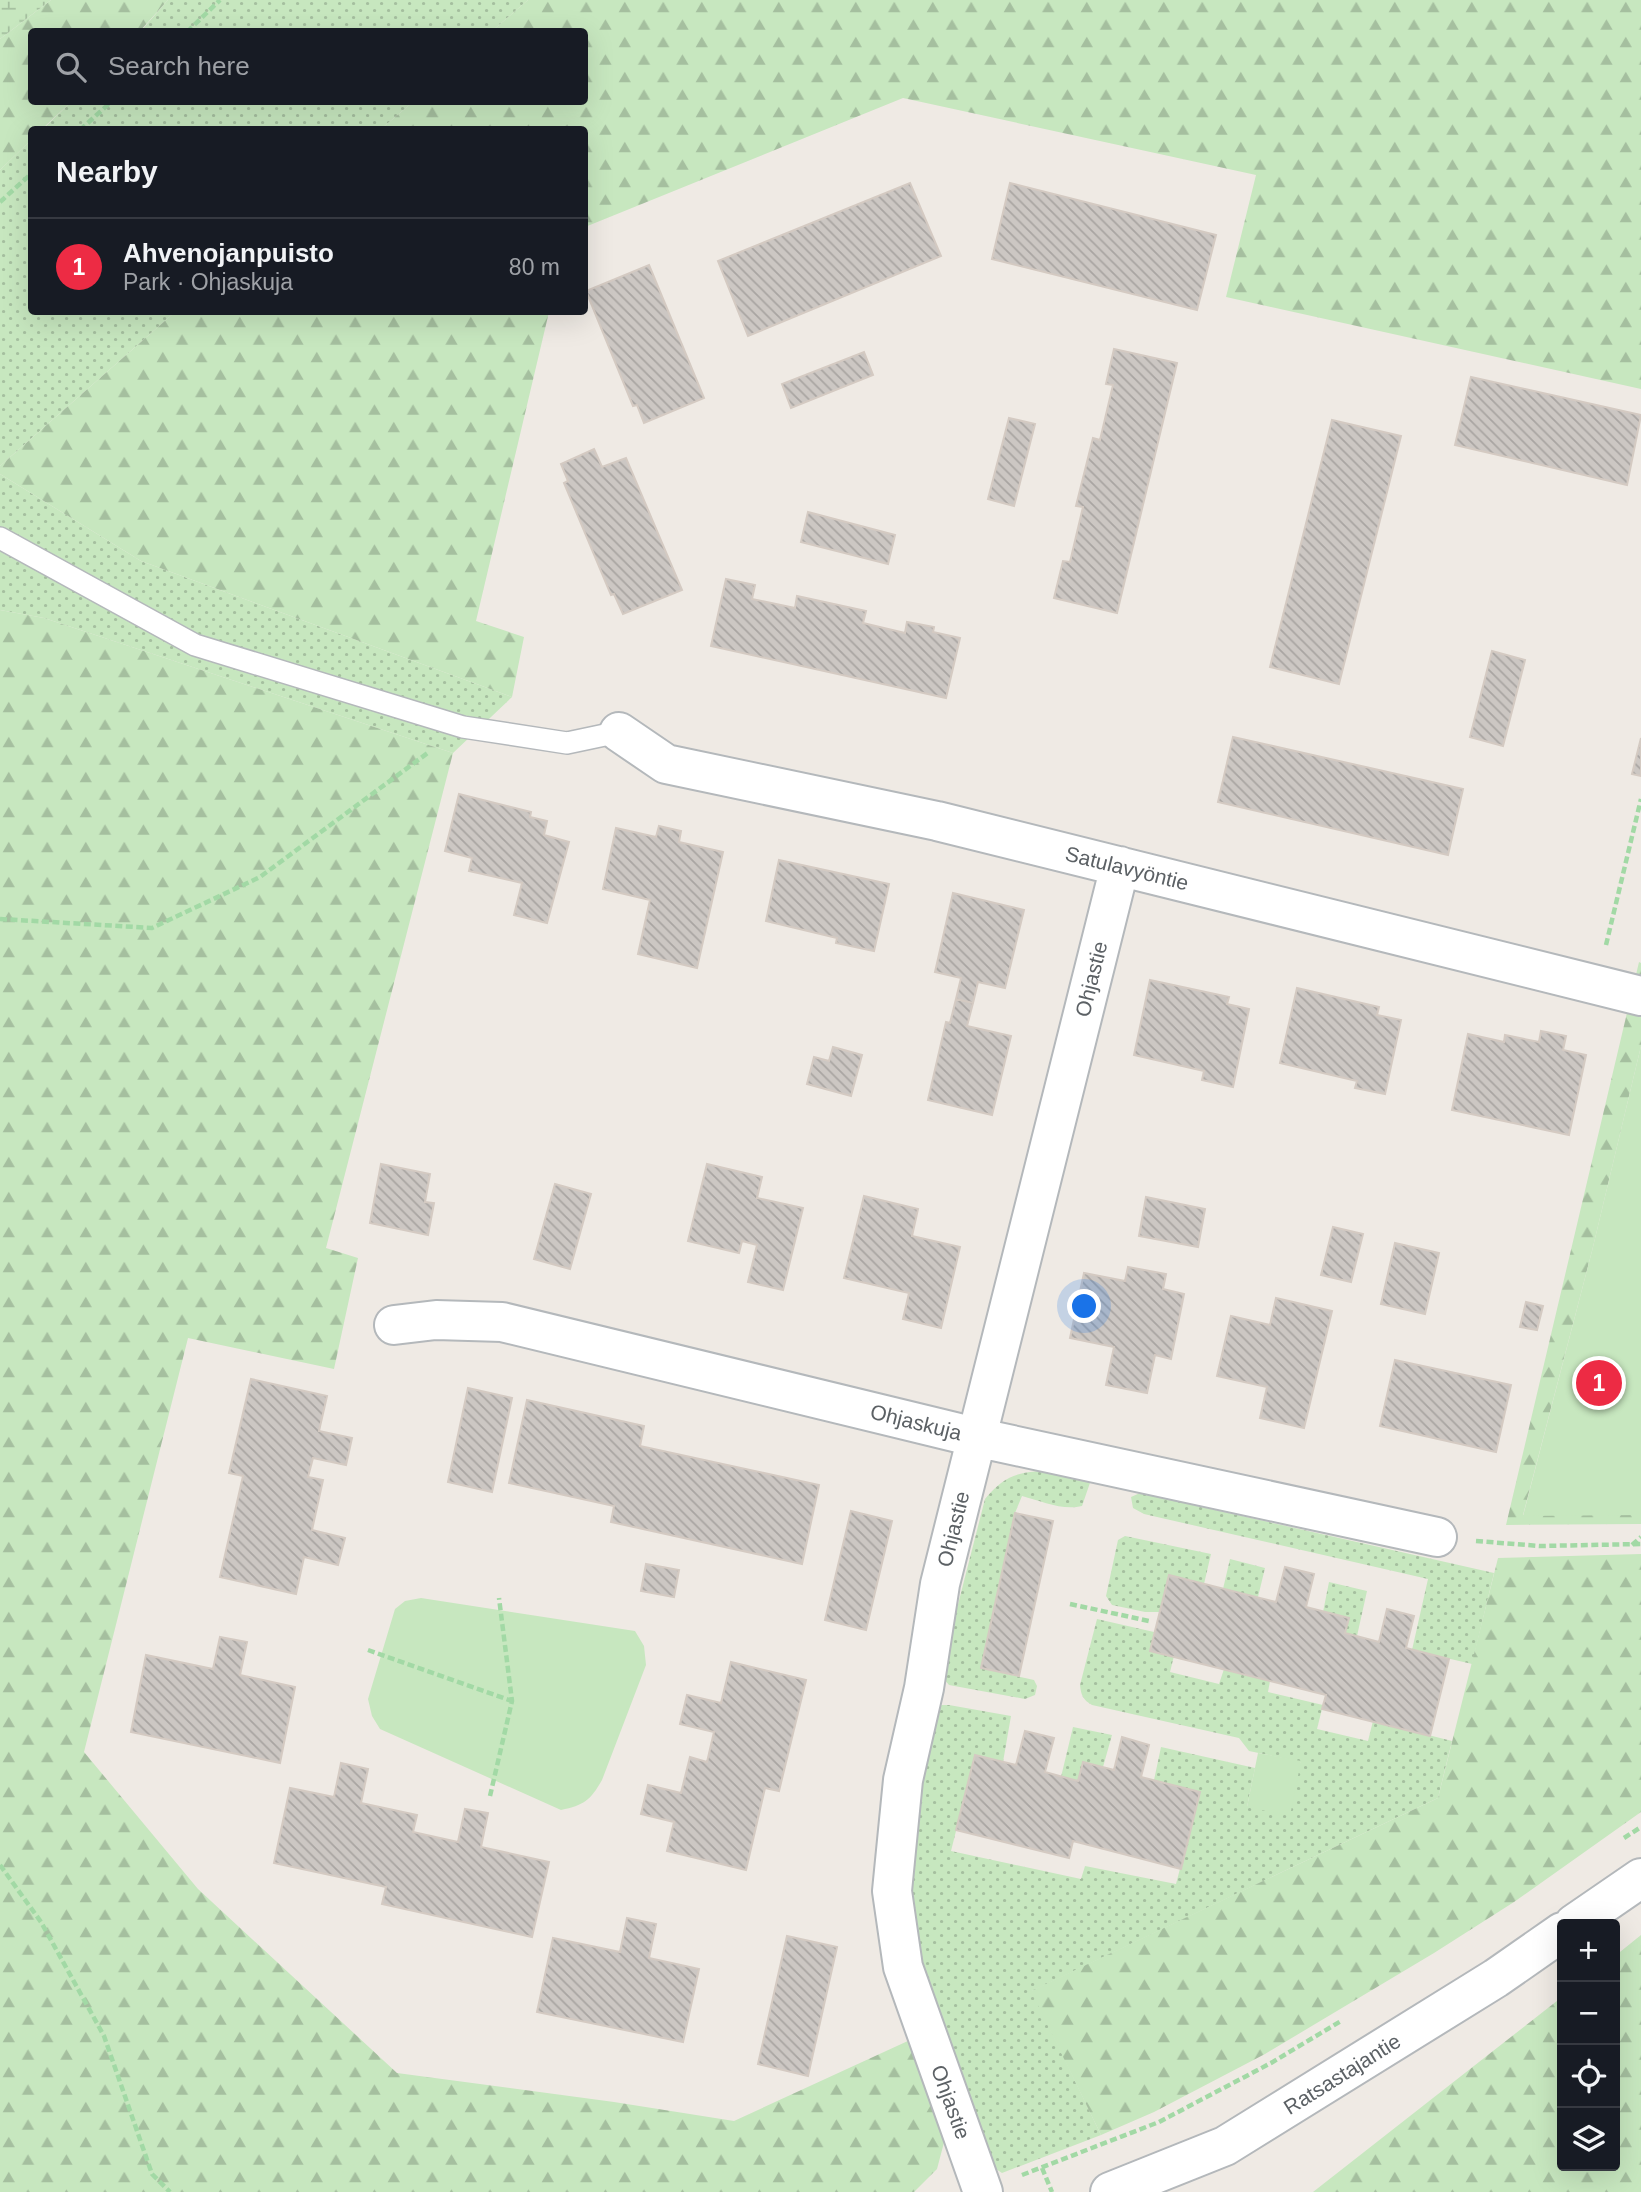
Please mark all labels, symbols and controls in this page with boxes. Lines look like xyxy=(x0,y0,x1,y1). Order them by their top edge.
search box xyxy=(28,28,588,105)
icon: search xyxy=(52,48,90,86)
text: Search here xyxy=(108,51,250,81)
text: Nearby xyxy=(56,155,158,188)
text: Ahvenojanpuisto xyxy=(123,238,334,268)
text: 1 xyxy=(73,254,85,280)
text: 80 m xyxy=(509,254,560,280)
text: Park · Ohjaskuja xyxy=(123,269,293,295)
street label: Satulavyöntie xyxy=(1063,842,1191,894)
street label: Ohjastie xyxy=(1071,939,1111,1019)
your location xyxy=(1067,1289,1101,1323)
pin: 1 xyxy=(1576,1357,1622,1409)
street label: Ohjaskuja xyxy=(868,1400,964,1445)
street label: Ohjastie xyxy=(933,1489,973,1569)
map controls xyxy=(1557,1919,1620,2171)
button: + xyxy=(1557,1919,1620,1982)
button: − xyxy=(1557,1982,1620,2045)
street label: Ratsastajantie xyxy=(1279,2029,1405,2119)
button: locate xyxy=(1557,2045,1620,2108)
street label: Ohjastie xyxy=(927,2062,975,2142)
button: layers xyxy=(1557,2108,1620,2171)

